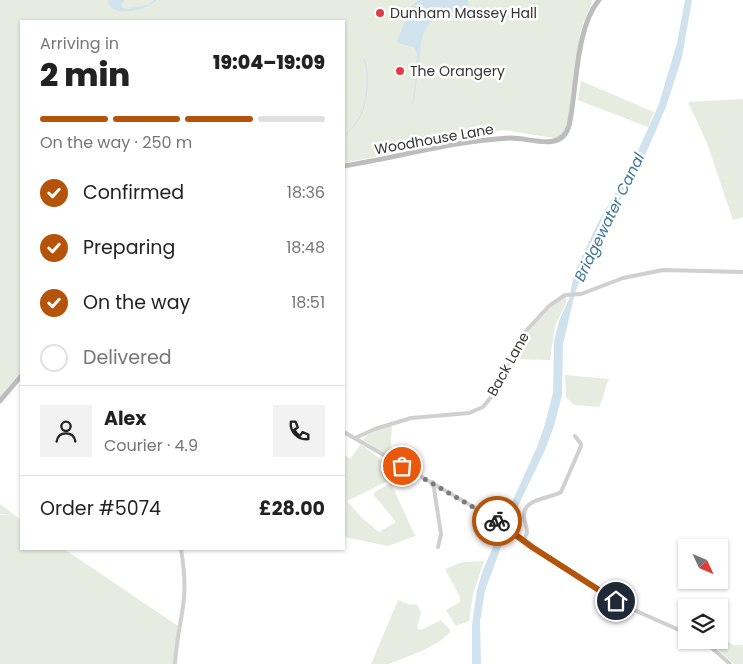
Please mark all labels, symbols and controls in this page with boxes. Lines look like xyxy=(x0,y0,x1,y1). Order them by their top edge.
place label: Dunham Massey Hall xyxy=(390,3,537,23)
marker: Dunham Massey Hall xyxy=(374,7,386,19)
text: Arriving in xyxy=(40,32,119,55)
text: 19:04–19:09 xyxy=(213,49,325,76)
text: 2 min xyxy=(40,52,130,97)
place label: The Orangery xyxy=(410,61,505,81)
marker: The Orangery xyxy=(394,65,406,77)
street label: Woodhouse Lane xyxy=(373,119,496,159)
text: On the way · 250 m xyxy=(40,131,192,154)
water label: Bridgewater Canal xyxy=(569,149,649,285)
icon: check xyxy=(40,179,68,207)
text: Confirmed xyxy=(83,179,184,206)
text: 18:36 xyxy=(287,181,325,204)
icon: check xyxy=(40,234,68,262)
text: Preparing xyxy=(83,234,175,261)
text: 18:48 xyxy=(286,236,325,259)
icon: check xyxy=(40,289,68,317)
text: On the way xyxy=(83,289,190,316)
text: 18:51 xyxy=(291,291,325,314)
street label: Back Lane xyxy=(482,328,534,400)
text: Delivered xyxy=(83,344,172,371)
button: person xyxy=(40,405,92,457)
text: Alex xyxy=(104,405,146,432)
button: phone xyxy=(273,405,325,457)
text: Courier · 4.9 xyxy=(104,434,198,457)
pin xyxy=(381,445,423,487)
icon: bag xyxy=(388,452,416,480)
text: Order #5074 xyxy=(40,495,161,522)
text: £28.00 xyxy=(259,495,325,522)
courier xyxy=(472,496,522,546)
icon: bike xyxy=(483,507,511,535)
north arrow xyxy=(678,539,728,589)
map controls xyxy=(678,539,728,649)
pin xyxy=(595,580,637,622)
icon: home xyxy=(602,587,630,615)
button: layers xyxy=(678,599,728,649)

